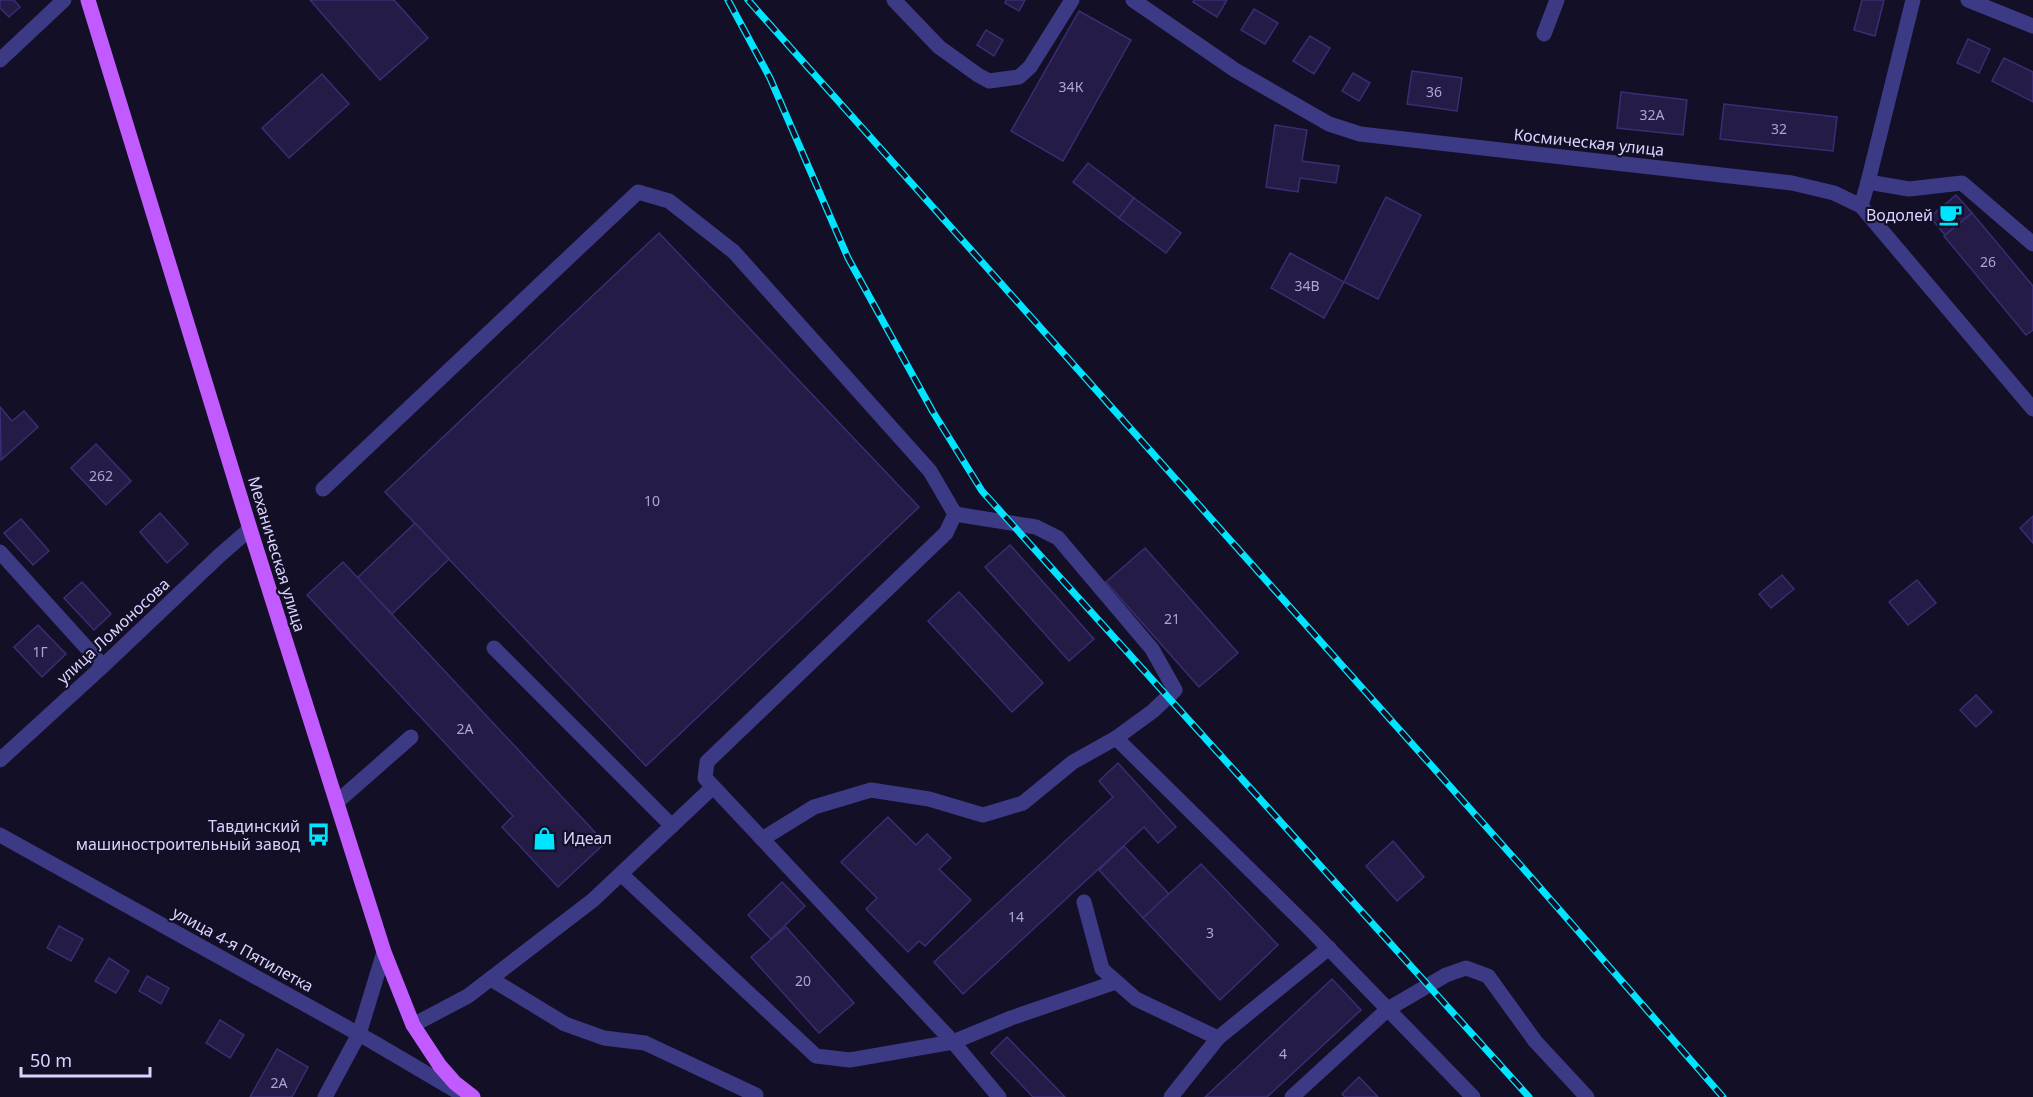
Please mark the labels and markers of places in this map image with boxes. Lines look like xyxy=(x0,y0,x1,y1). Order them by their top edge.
cafe icon: Водолей xyxy=(1938,202,1964,228)
place label: Водолей xyxy=(1866,204,1933,226)
place label: Тавдинский машиностроительный завод xyxy=(76,815,300,855)
bus stop icon: Тавдинский машиностроительный завод xyxy=(305,822,331,848)
shop icon: Идеал xyxy=(532,825,558,851)
place label: Идеал xyxy=(563,827,612,849)

